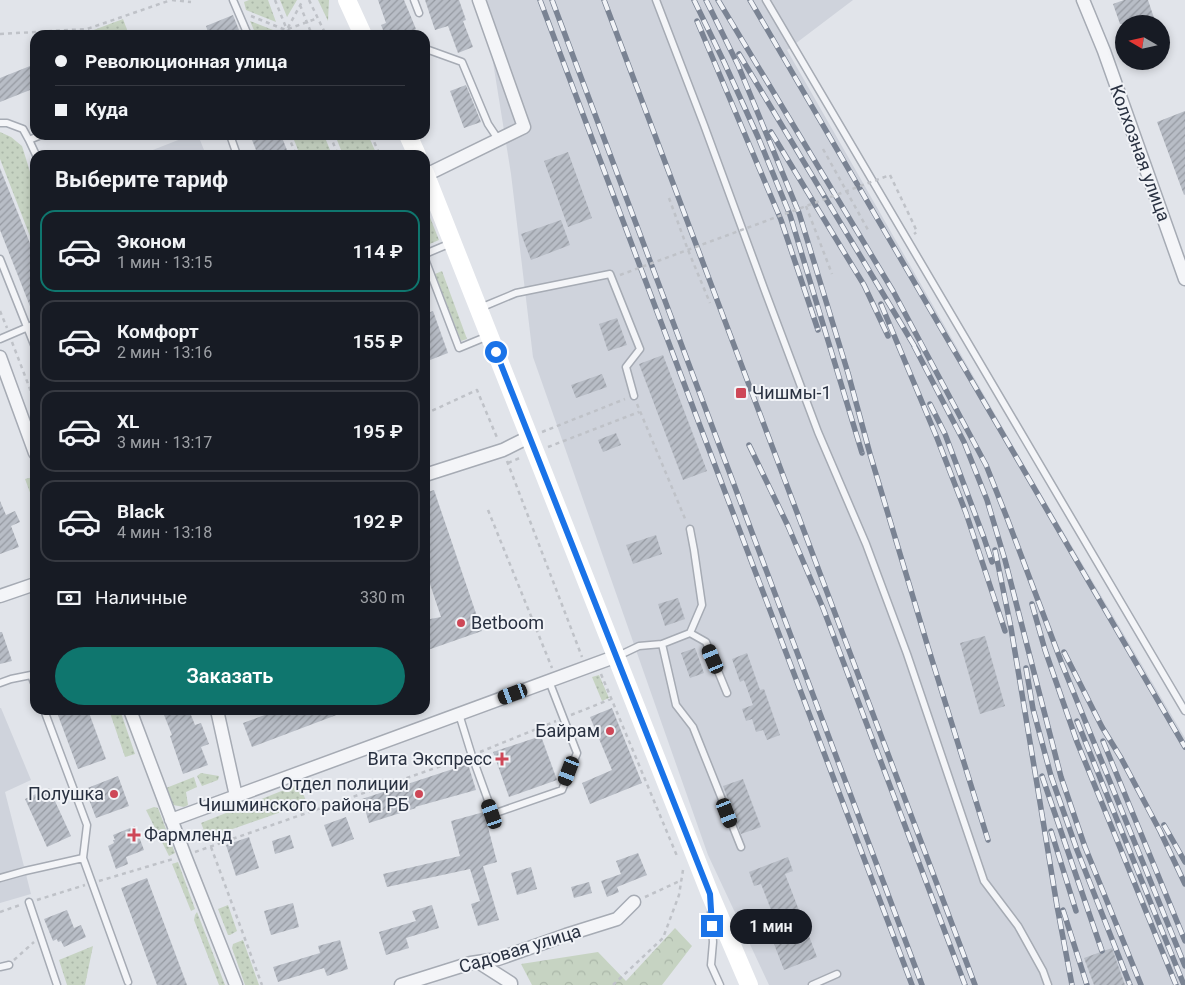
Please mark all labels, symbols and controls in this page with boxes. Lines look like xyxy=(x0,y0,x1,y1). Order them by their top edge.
north arrow xyxy=(1115,15,1170,70)
map controls xyxy=(1115,15,1170,70)
text: Революционная улица xyxy=(85,50,287,73)
street label: Колхозная улица xyxy=(1106,82,1175,224)
text: Куда xyxy=(85,98,128,121)
text: Выберите тариф xyxy=(55,167,228,192)
icon: car xyxy=(57,229,102,274)
text: Эконом xyxy=(117,230,186,253)
text: 114 ₽ xyxy=(352,240,403,263)
text: 1 мин · 13:15 xyxy=(117,253,212,272)
icon: car xyxy=(57,319,102,364)
text: Комфорт xyxy=(117,320,199,343)
text: 155 ₽ xyxy=(352,330,403,353)
route start xyxy=(485,341,507,363)
text: 2 мин · 13:16 xyxy=(117,343,212,362)
place label: Чишмы-1 xyxy=(752,382,832,403)
marker: Чишмы-1 xyxy=(734,386,748,400)
icon: car xyxy=(57,409,102,454)
text: XL xyxy=(117,410,139,433)
text: 195 ₽ xyxy=(352,420,403,443)
text: 3 мин · 13:17 xyxy=(117,433,212,452)
icon: car xyxy=(57,499,102,544)
text: Black xyxy=(117,500,164,523)
text: 192 ₽ xyxy=(352,510,403,533)
text: 4 мин · 13:18 xyxy=(117,523,212,542)
icon: cash xyxy=(55,584,83,612)
text: Наличные xyxy=(95,586,187,609)
text: 330 m xyxy=(360,588,405,607)
place label: Betboom xyxy=(471,612,544,633)
marker: Betboom xyxy=(455,617,467,629)
car xyxy=(700,642,725,676)
button: Заказать xyxy=(55,647,405,705)
car xyxy=(496,682,529,706)
place label: Байрам xyxy=(535,720,600,741)
marker: Байрам xyxy=(604,725,616,737)
place label: Вита Экспресс xyxy=(368,748,492,769)
marker: Вита Экспресс xyxy=(496,753,508,765)
car xyxy=(556,754,581,788)
place label: Отдел полиции Чишминского района РБ xyxy=(198,773,409,815)
place label: Полушка xyxy=(28,783,104,804)
marker: Полушка xyxy=(108,788,120,800)
marker: Отдел полиции Чишминского района РБ xyxy=(413,788,425,800)
car xyxy=(714,796,739,830)
car xyxy=(480,797,503,831)
place label: Фармленд xyxy=(144,824,232,845)
marker: Фармленд xyxy=(128,829,140,841)
callout: 1 мин xyxy=(730,908,812,944)
route end xyxy=(701,915,723,937)
text: 1 мин xyxy=(749,917,793,936)
street label: Садовая улица xyxy=(456,920,583,977)

